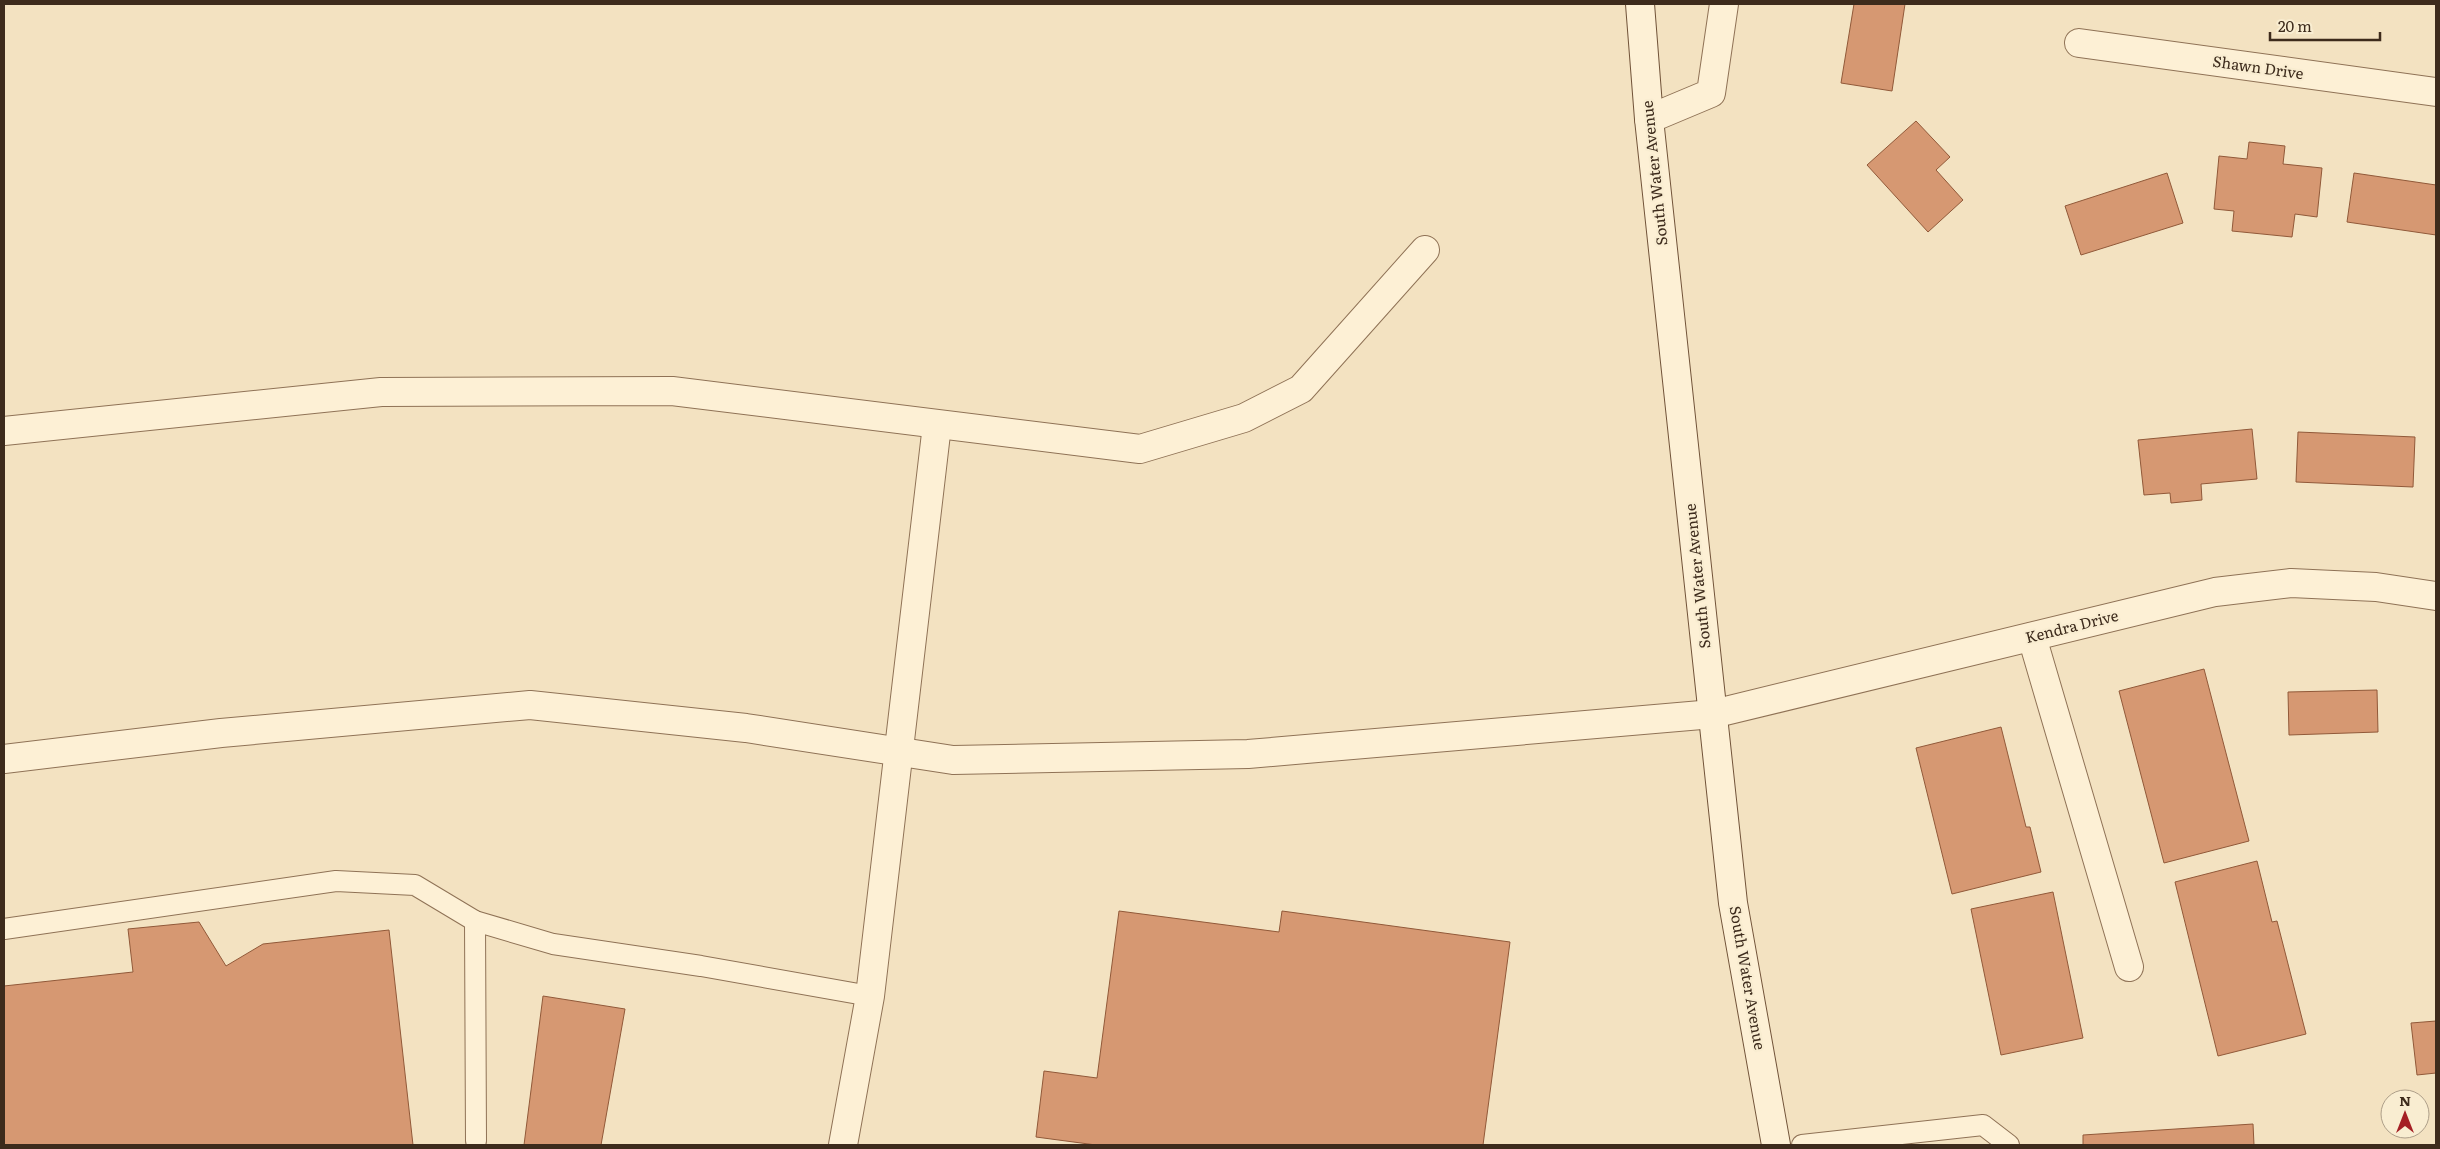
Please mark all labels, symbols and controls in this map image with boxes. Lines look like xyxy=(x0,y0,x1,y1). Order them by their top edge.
scale bar xyxy=(2270,10,2380,42)
text: 20 m xyxy=(2278,14,2312,37)
street label: Shawn Drive xyxy=(2211,49,2305,84)
street label: South Water Avenue xyxy=(1634,99,1673,247)
street label: South Water Avenue xyxy=(1677,502,1716,650)
street label: Kendra Drive xyxy=(2023,603,2121,648)
street label: South Water Avenue xyxy=(1724,904,1773,1052)
north arrow xyxy=(2380,1089,2430,1139)
text: N xyxy=(2399,1090,2411,1110)

